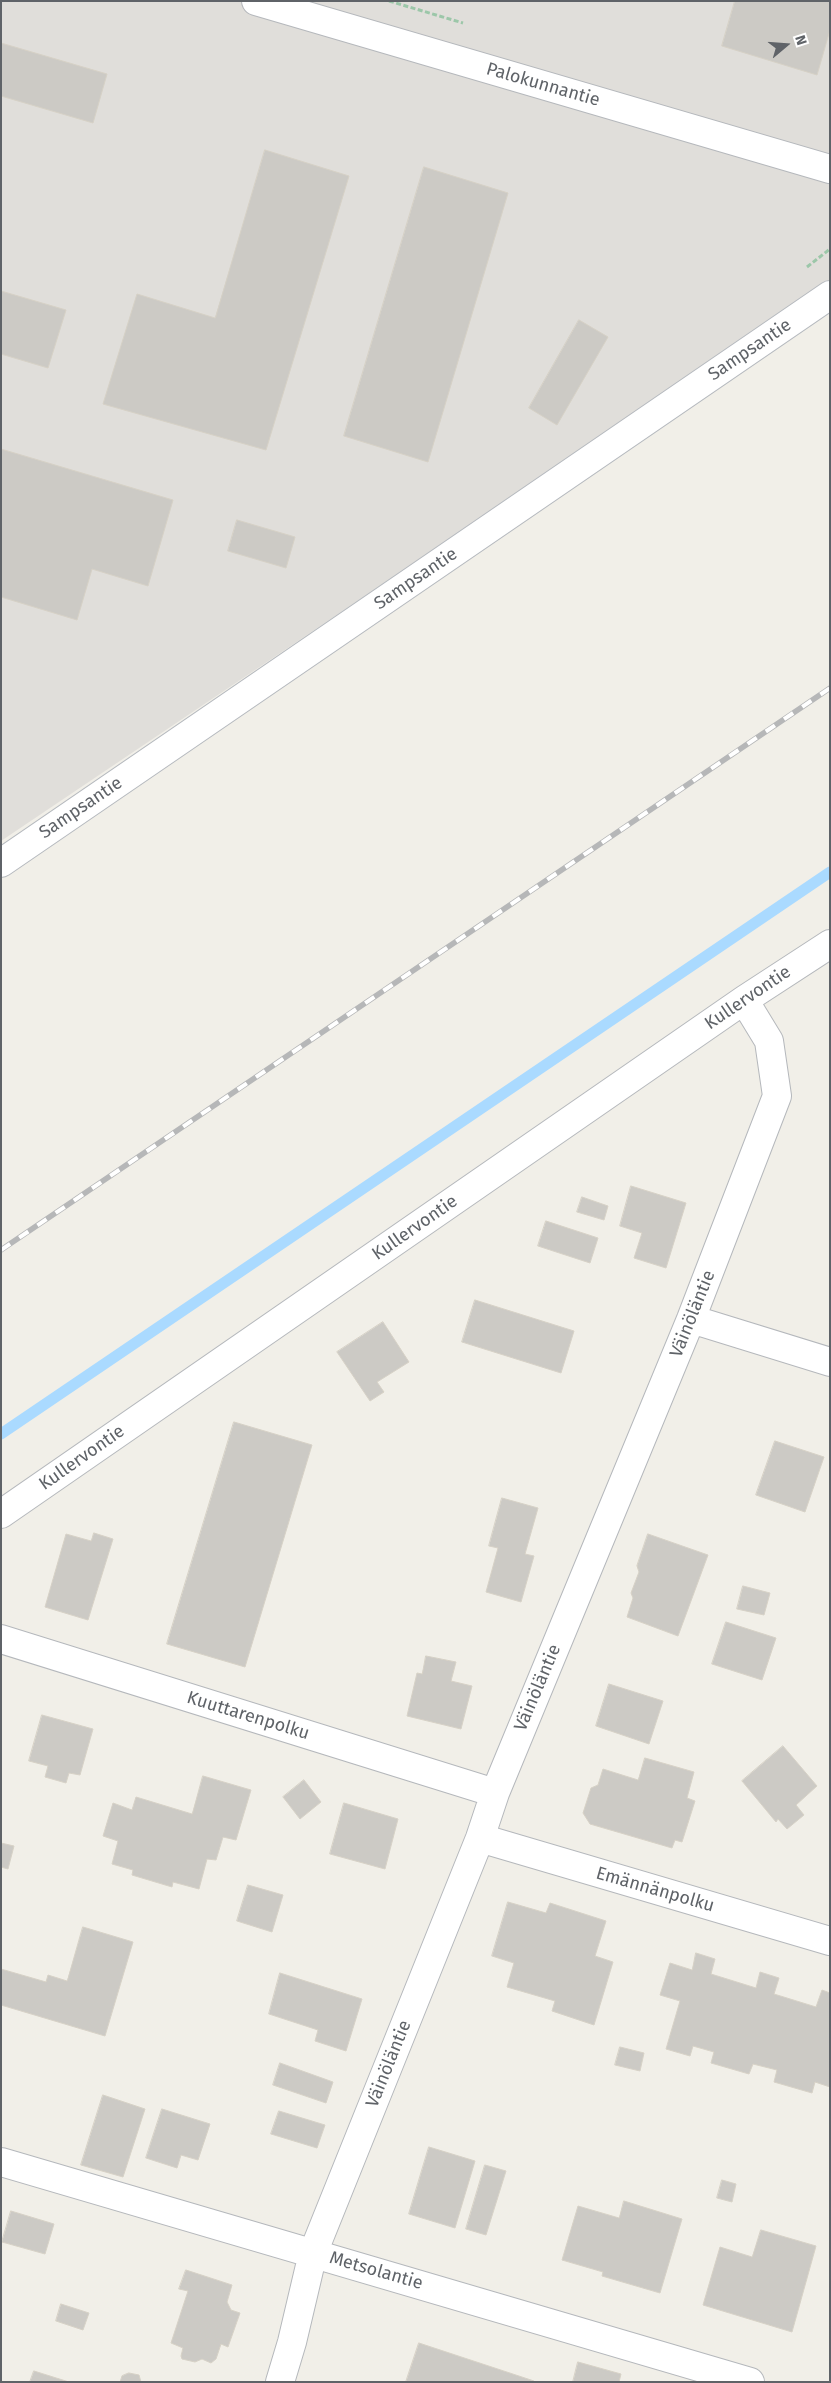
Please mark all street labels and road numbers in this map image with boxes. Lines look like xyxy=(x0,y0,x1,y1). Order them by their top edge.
street label: Palokunnantie xyxy=(484,58,602,112)
street label: Sampsantie xyxy=(704,314,796,386)
street label: Sampsantie xyxy=(370,543,462,615)
street label: Sampsantie xyxy=(35,772,127,844)
street label: Kullervontie xyxy=(701,961,795,1035)
street label: Kullervontie xyxy=(368,1191,462,1265)
street label: Väinöläntie xyxy=(666,1267,720,1361)
street label: Kullervontie xyxy=(35,1421,129,1495)
street label: Väinöläntie xyxy=(510,1641,566,1735)
street label: Kuuttarenpolku xyxy=(184,1687,312,1745)
street label: Emännänpolku xyxy=(593,1863,717,1917)
street label: Väinöläntie xyxy=(362,2017,416,2111)
street label: Metsolantie xyxy=(327,2247,425,2295)

